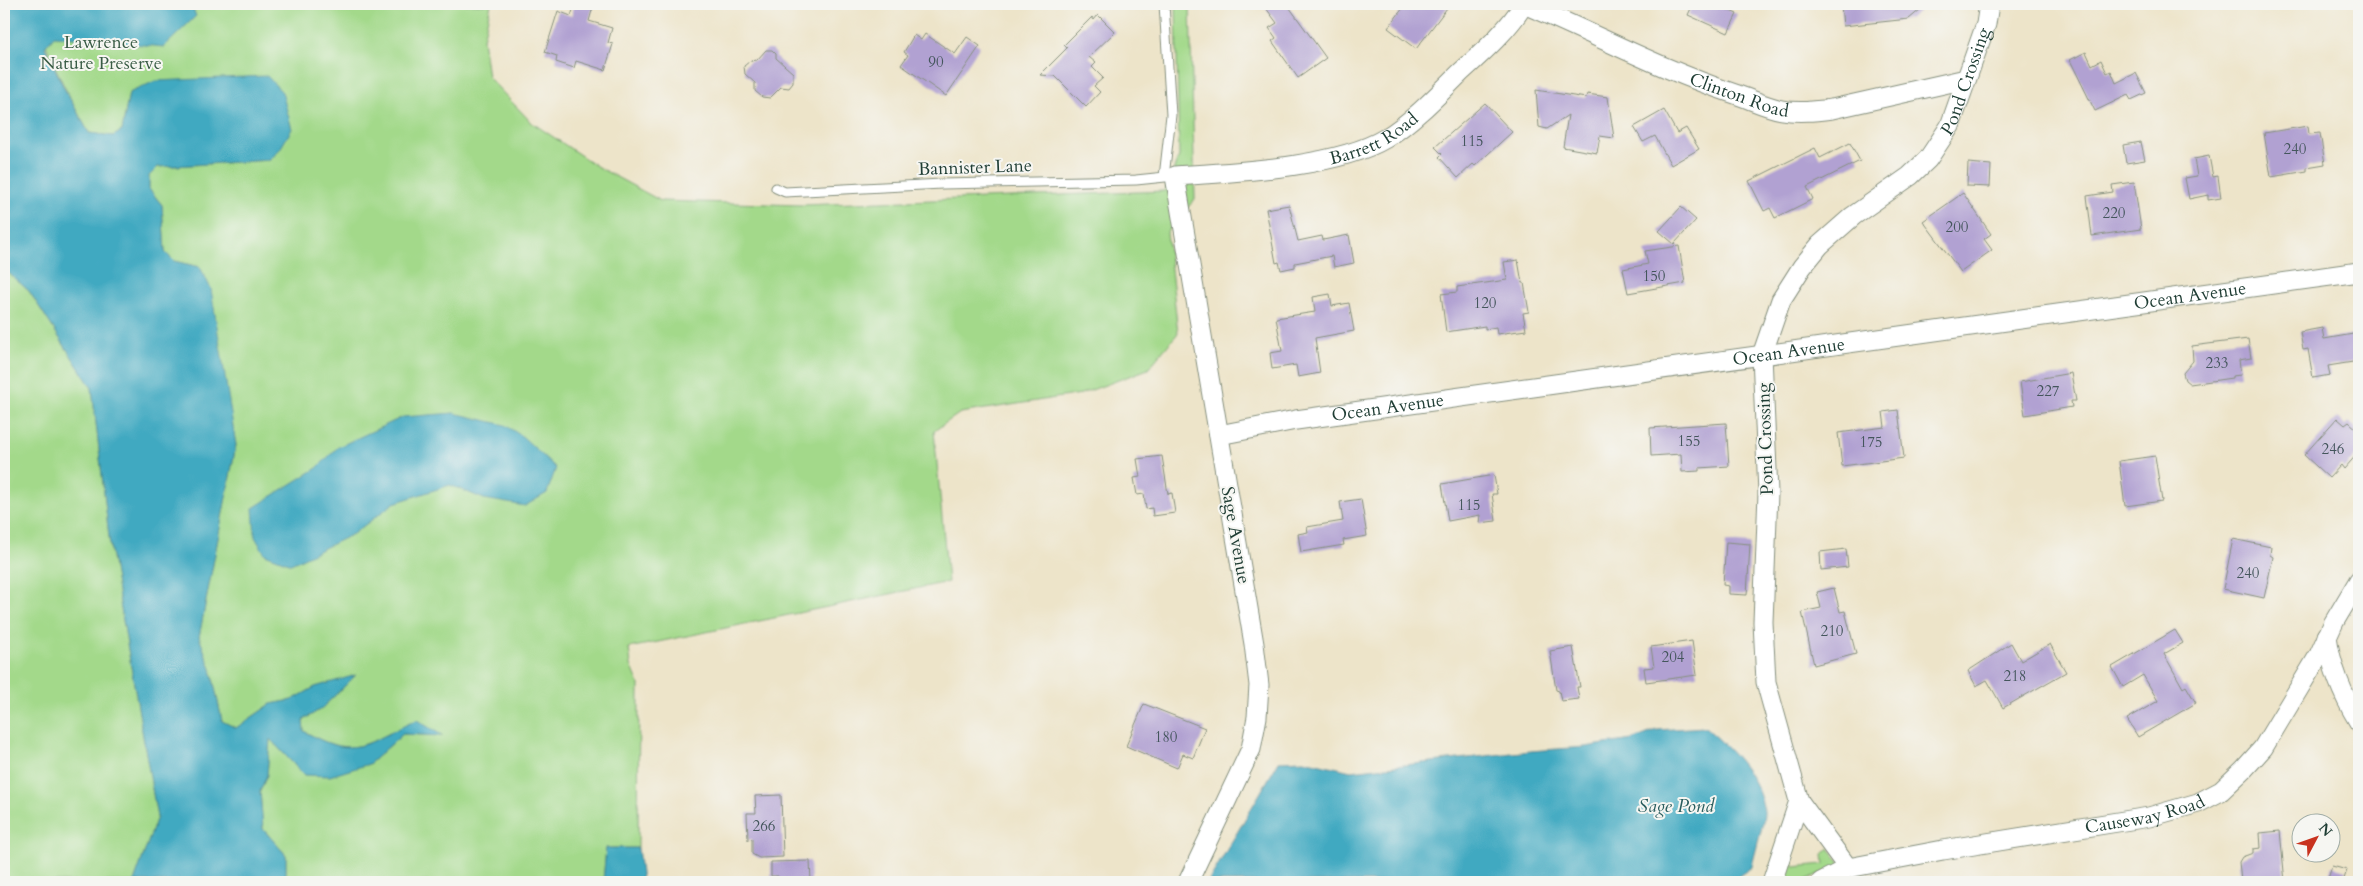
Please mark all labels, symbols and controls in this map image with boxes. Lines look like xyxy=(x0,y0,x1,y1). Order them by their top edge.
street label: Pond Crossing xyxy=(1935,23,1997,141)
park label: Lawrence Nature Preserve xyxy=(40,30,162,76)
house number: 90 xyxy=(928,52,944,72)
street label: Clinton Road xyxy=(1686,67,1791,124)
street label: Barrett Road xyxy=(1327,107,1424,171)
house number: 115 xyxy=(1460,131,1484,151)
house number: 240 xyxy=(2283,139,2307,159)
street label: Bannister Lane xyxy=(918,153,1032,182)
house number: 220 xyxy=(2102,203,2126,223)
house number: 200 xyxy=(1945,217,1969,237)
house number: 150 xyxy=(1642,266,1666,286)
street label: Ocean Avenue xyxy=(2132,276,2248,316)
house number: 120 xyxy=(1473,293,1497,313)
street label: Ocean Avenue xyxy=(1731,332,1847,372)
house number: 233 xyxy=(2205,353,2229,373)
street label: Pond Crossing xyxy=(1751,381,1780,496)
house number: 227 xyxy=(2036,381,2060,401)
street label: Ocean Avenue xyxy=(1330,388,1446,428)
house number: 155 xyxy=(1677,431,1701,451)
house number: 175 xyxy=(1859,432,1883,452)
house number: 246 xyxy=(2321,439,2345,459)
street label: Sage Avenue xyxy=(1215,485,1256,586)
house number: 115 xyxy=(1457,495,1481,515)
house number: 240 xyxy=(2236,563,2260,583)
house number: 210 xyxy=(1820,621,1844,641)
house number: 204 xyxy=(1661,647,1685,667)
house number: 218 xyxy=(2003,666,2027,686)
house number: 180 xyxy=(1154,727,1178,747)
street label: Causeway Road xyxy=(2083,789,2210,840)
water label: Sage Pond xyxy=(1638,793,1715,819)
north arrow xyxy=(2290,814,2340,864)
house number: 266 xyxy=(752,816,776,836)
text: N xyxy=(2314,819,2337,841)

